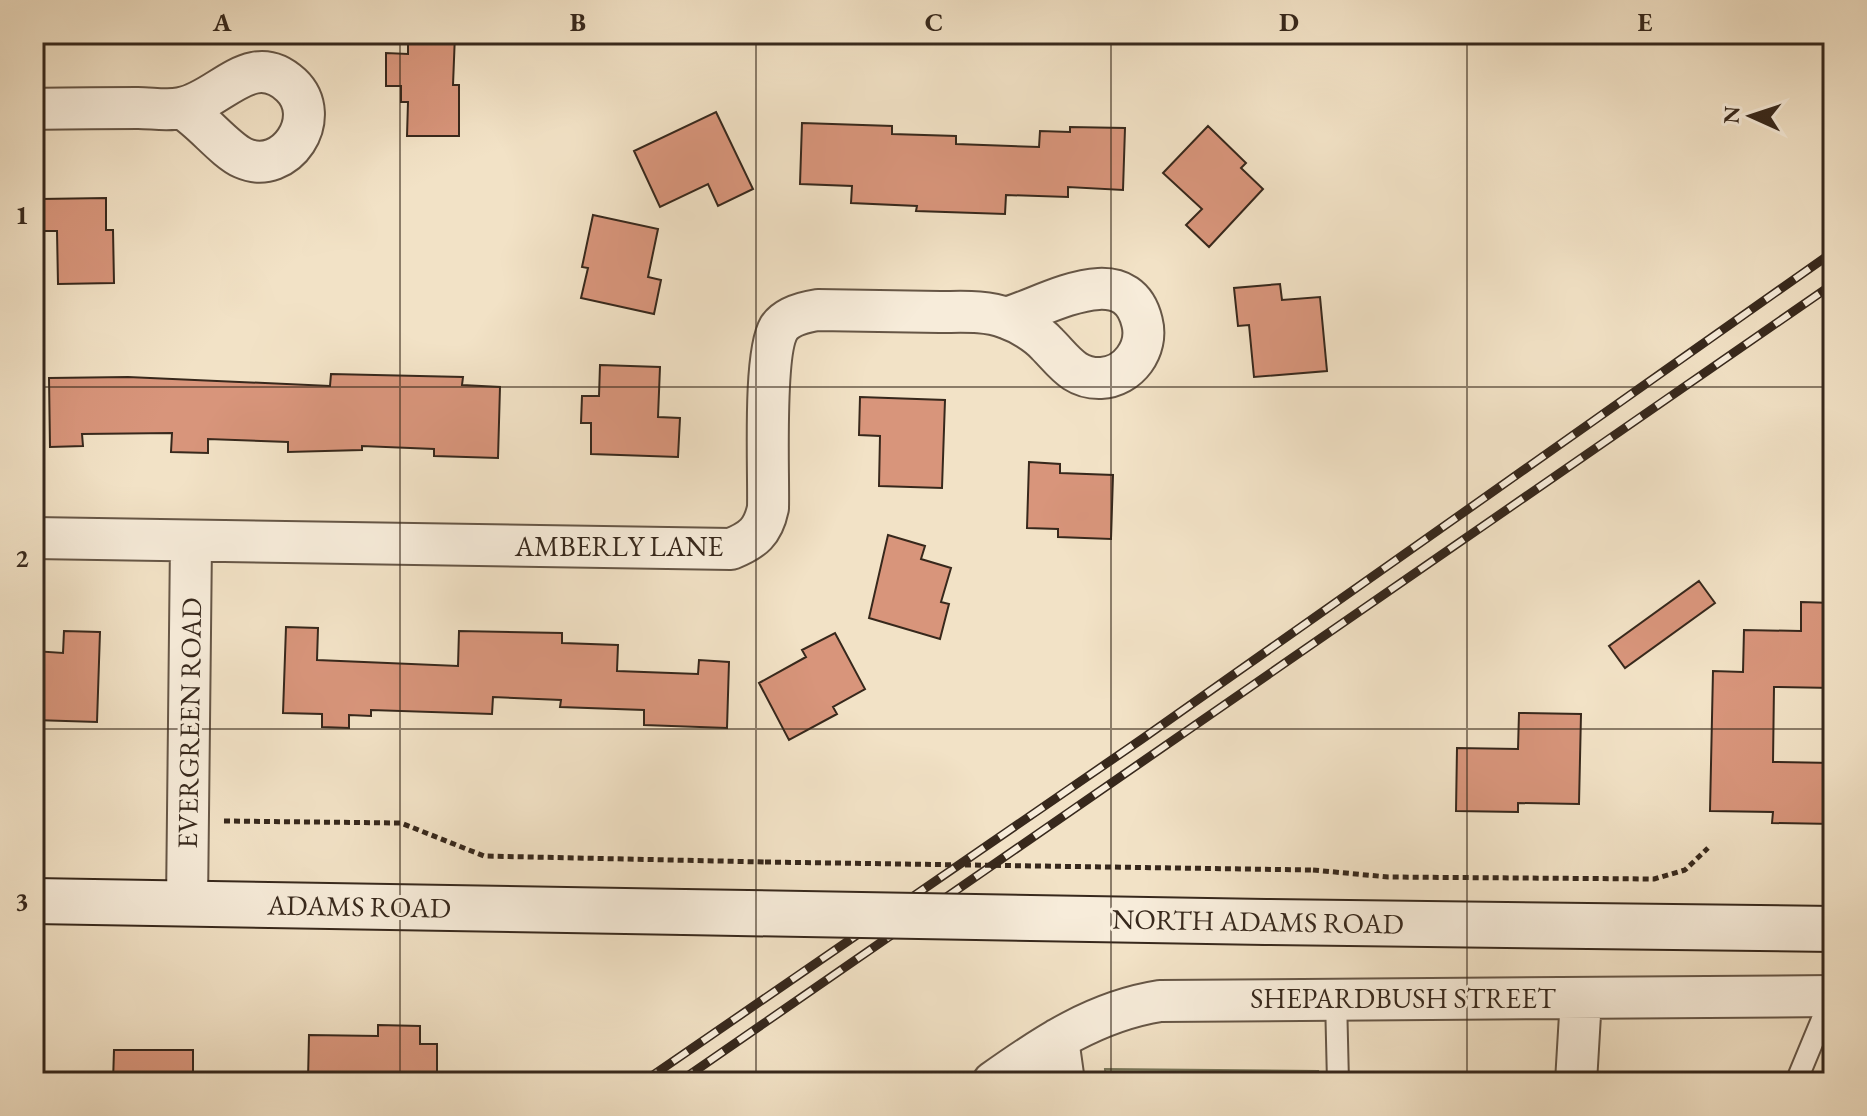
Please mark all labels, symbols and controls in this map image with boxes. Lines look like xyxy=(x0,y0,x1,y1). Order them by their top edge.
text: A xyxy=(212,5,232,39)
text: B xyxy=(570,5,586,39)
text: C xyxy=(925,5,943,39)
text: D xyxy=(1279,5,1299,39)
text: E xyxy=(1638,5,1653,39)
north arrow xyxy=(1711,76,1791,156)
text: N xyxy=(1717,105,1746,125)
text: 1 xyxy=(15,198,29,232)
street label: AMBERLY LANE xyxy=(514,528,724,564)
text: 2 xyxy=(15,541,29,575)
street label: EVERGREEN ROAD xyxy=(169,597,209,849)
text: 3 xyxy=(15,884,29,918)
street label: ADAMS ROAD xyxy=(266,886,451,926)
street label: NORTH ADAMS ROAD xyxy=(1112,900,1404,942)
street label: SHEPARDBUSH STREET xyxy=(1250,980,1556,1016)

